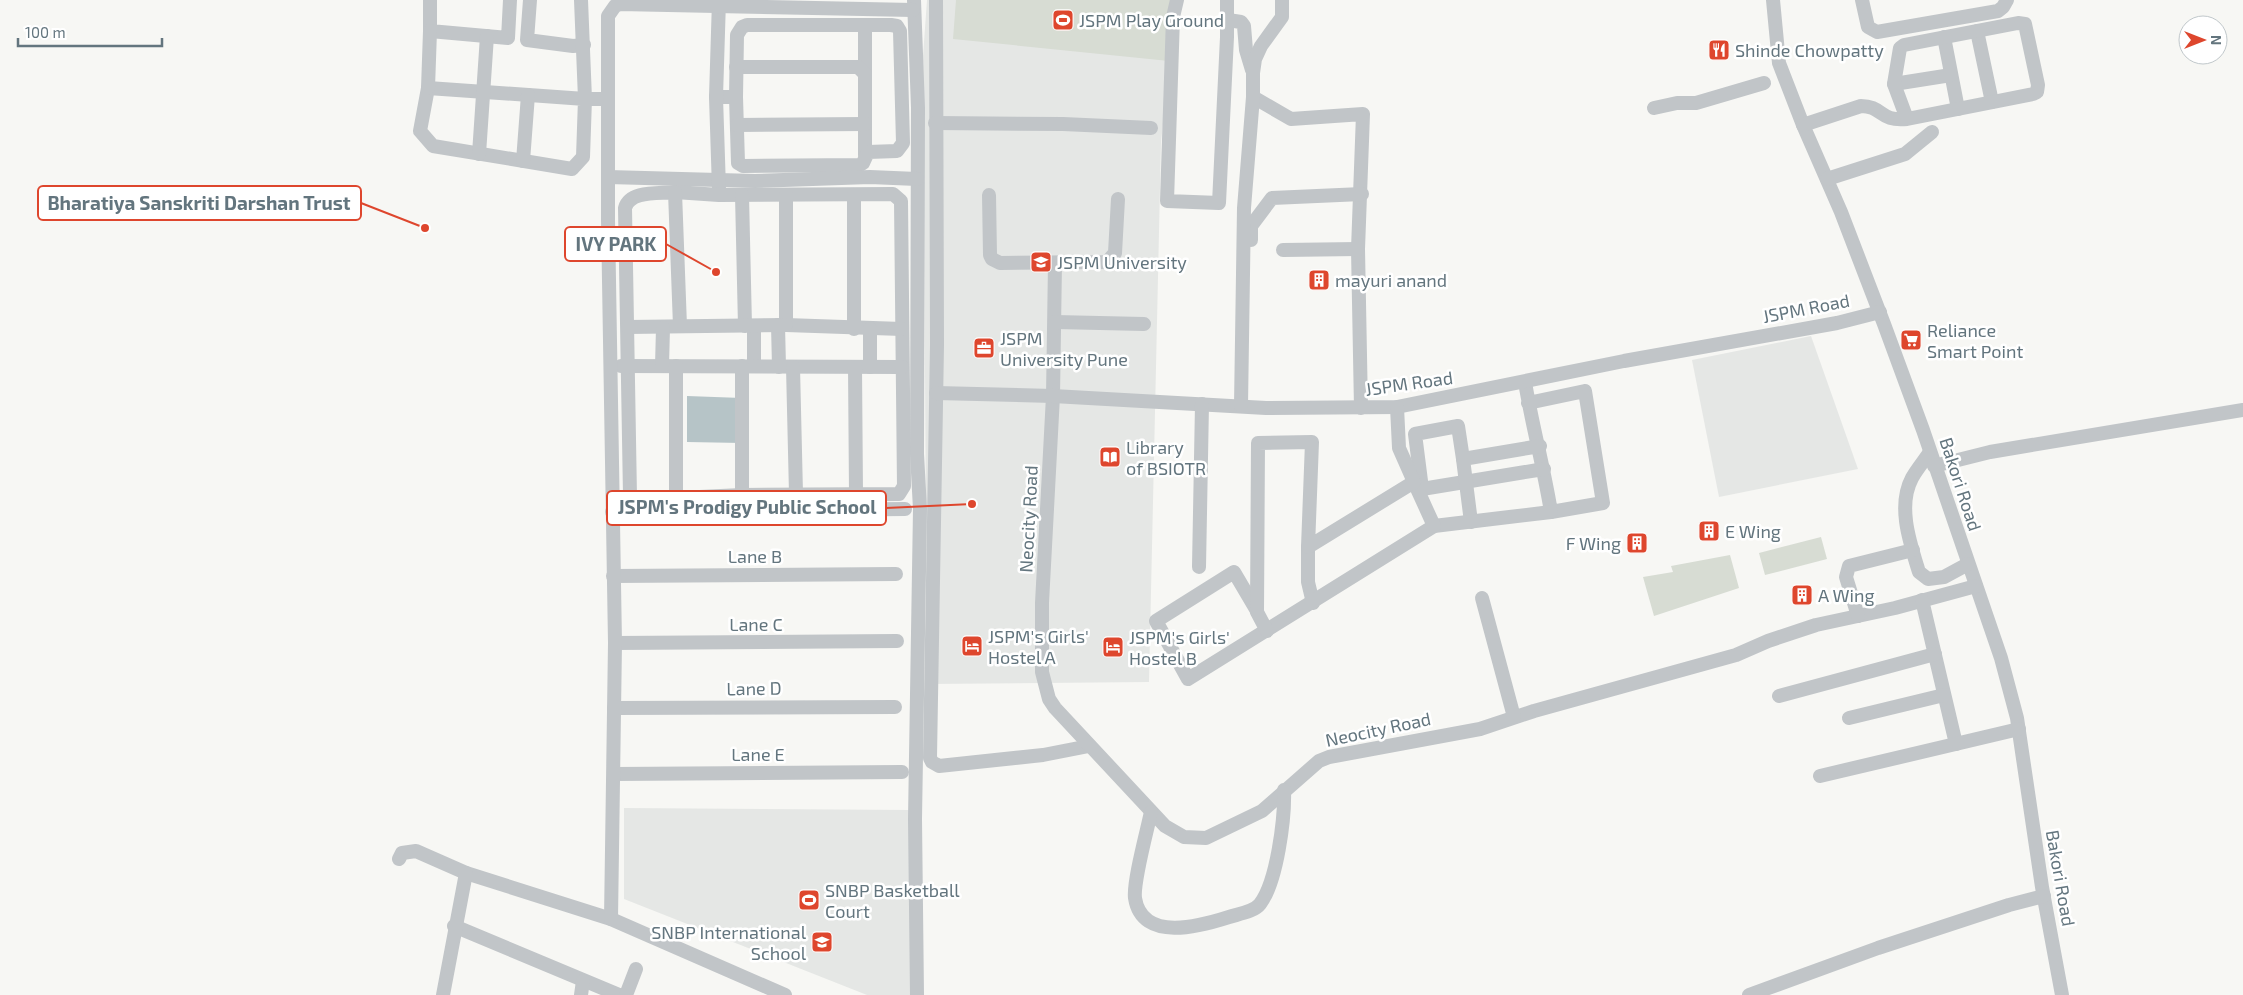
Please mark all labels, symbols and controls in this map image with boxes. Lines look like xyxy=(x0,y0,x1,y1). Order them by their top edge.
sports icon: JSPM Play Ground xyxy=(1051,8,1075,32)
place label: JSPM Play Ground xyxy=(1079,9,1224,31)
scale bar xyxy=(18,15,161,47)
north arrow xyxy=(2178,15,2228,65)
text: 100 m xyxy=(25,23,66,41)
text: N xyxy=(2208,35,2225,45)
restaurant icon: Shinde Chowpatty xyxy=(1707,38,1731,62)
place label: Shinde Chowpatty xyxy=(1735,39,1884,61)
callout: Bharatiya Sanskriti Darshan Trust xyxy=(38,186,361,220)
text: Bharatiya Sanskriti Darshan Trust xyxy=(47,191,351,215)
callout: IVY PARK xyxy=(565,227,666,261)
text: IVY PARK xyxy=(576,232,656,255)
school or university icon: JSPM University xyxy=(1029,250,1053,274)
place label: JSPM University xyxy=(1057,251,1187,273)
building icon: mayuri anand xyxy=(1307,268,1331,292)
place label: mayuri anand xyxy=(1335,269,1447,291)
street label: JSPM Road xyxy=(1761,289,1851,327)
place label: Reliance Smart Point xyxy=(1927,319,2023,362)
place label: JSPM University Pune xyxy=(1000,327,1128,370)
supermarket icon: Reliance Smart Point xyxy=(1899,328,1923,352)
office icon: JSPM University Pune xyxy=(972,336,996,360)
street label: JSPM Road xyxy=(1364,366,1454,400)
street label: Bakori Road xyxy=(1936,434,1986,534)
place label: Library of BSIOTR xyxy=(1126,436,1206,479)
library icon: Library of BSIOTR xyxy=(1098,445,1122,469)
street label: Neocity Road xyxy=(1014,465,1042,573)
callout: JSPM's Prodigy Public School xyxy=(607,491,886,525)
text: JSPM's Prodigy Public School xyxy=(618,495,877,519)
building icon: E Wing xyxy=(1697,519,1721,543)
place label: E Wing xyxy=(1725,520,1781,542)
building icon: F Wing xyxy=(1625,531,1649,555)
place label: F Wing xyxy=(1566,532,1621,554)
street label: Lane B xyxy=(728,545,782,567)
building icon: A Wing xyxy=(1790,583,1814,607)
place label: A Wing xyxy=(1818,584,1875,606)
street label: Lane C xyxy=(729,613,783,635)
place label: JSPM's Girls' Hostel A xyxy=(988,625,1089,668)
place label: JSPM's Girls' Hostel B xyxy=(1129,626,1230,669)
hotel icon: JSPM's Girls' Hostel A xyxy=(960,634,984,658)
hotel icon: JSPM's Girls' Hostel B xyxy=(1101,635,1125,659)
street label: Lane D xyxy=(726,677,782,699)
street label: Neocity Road xyxy=(1323,707,1433,751)
street label: Lane E xyxy=(731,743,785,765)
street label: Bakori Road xyxy=(2042,828,2080,928)
place label: SNBP Basketball Court xyxy=(825,879,960,922)
sports icon: SNBP Basketball Court xyxy=(797,888,821,912)
place label: SNBP International School xyxy=(651,921,807,964)
school or university icon: SNBP International School xyxy=(810,930,834,954)

